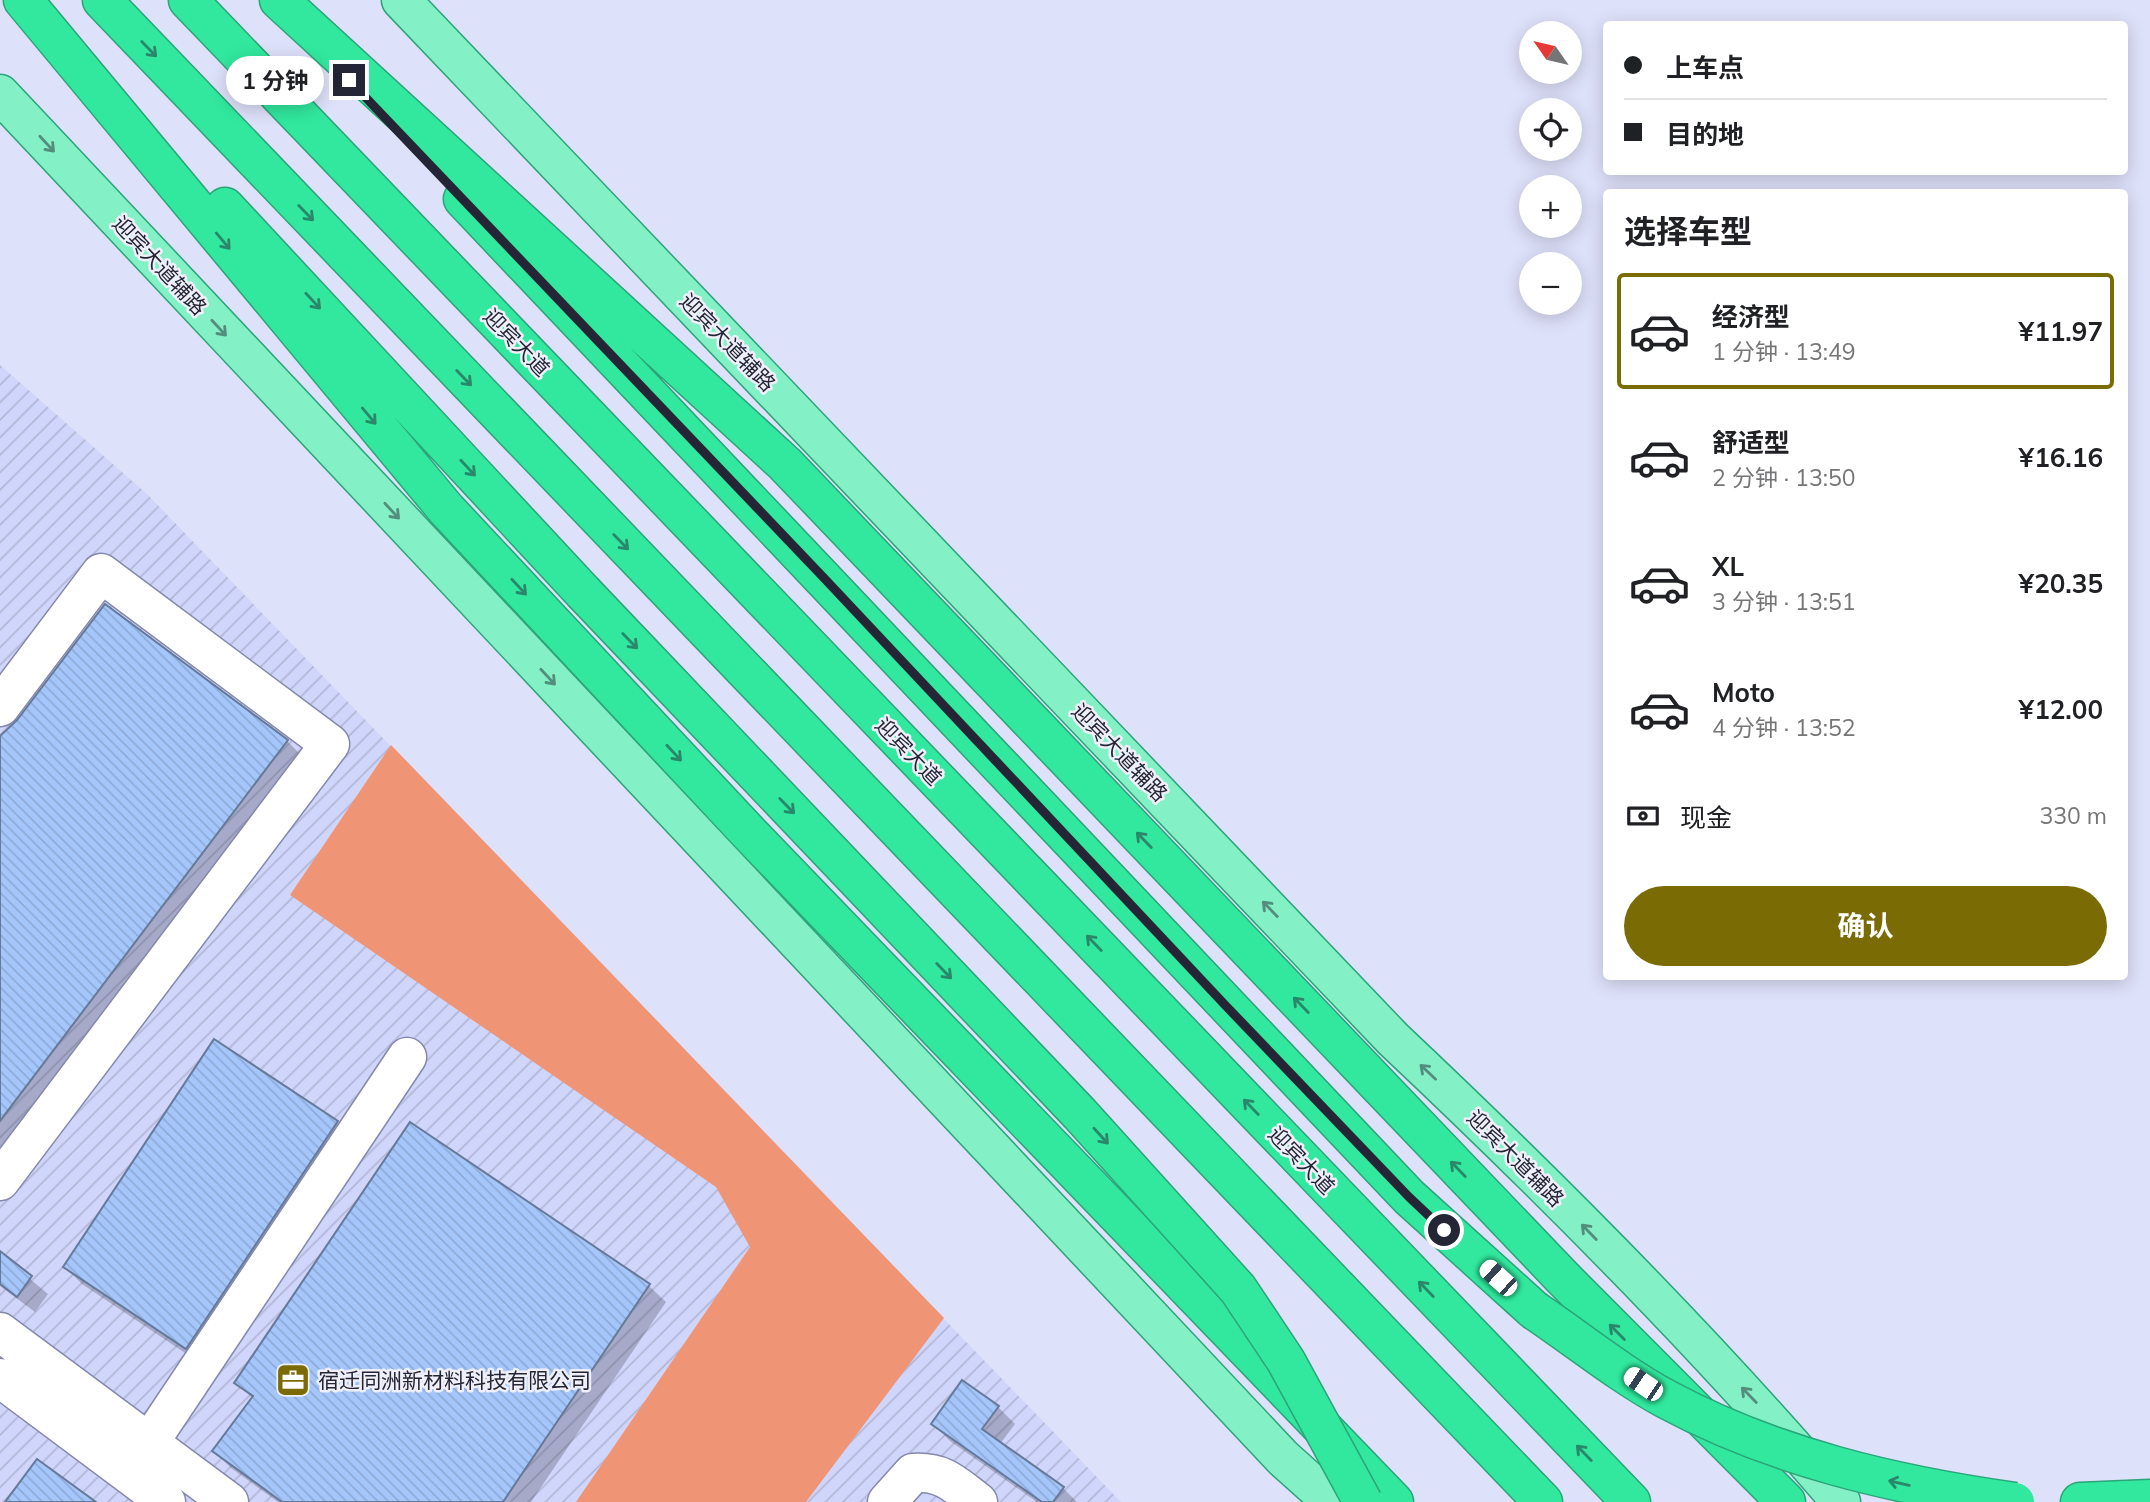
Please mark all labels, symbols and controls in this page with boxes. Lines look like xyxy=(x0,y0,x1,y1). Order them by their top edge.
north arrow xyxy=(1519,21,1582,84)
map controls xyxy=(1519,21,1582,315)
one-way arrow xyxy=(140,40,157,57)
text: 上车点 xyxy=(1666,51,1744,84)
callout: 1 分钟 xyxy=(226,56,324,104)
route end xyxy=(333,64,365,96)
text: 1 分钟 xyxy=(242,66,308,95)
button: locate xyxy=(1519,98,1582,161)
text: 目的地 xyxy=(1666,118,1744,151)
one-way arrow xyxy=(38,135,55,152)
button: + xyxy=(1519,175,1582,238)
one-way arrow xyxy=(298,205,315,222)
street label: 迎宾大道辅路 xyxy=(108,210,212,320)
text: 选择车型 xyxy=(1624,211,1752,251)
one-way arrow xyxy=(215,232,230,250)
button: − xyxy=(1519,252,1582,315)
street label: 迎宾大道辅路 xyxy=(675,288,781,396)
one-way arrow xyxy=(305,292,321,310)
icon: car xyxy=(1628,300,1691,363)
text: 经济型 xyxy=(1712,300,1790,333)
street label: 迎宾大道 xyxy=(478,303,556,381)
text: ¥11.97 xyxy=(2019,315,2103,348)
one-way arrow xyxy=(211,319,228,336)
text: 1 分钟 · 13:49 xyxy=(1712,337,1856,366)
one-way arrow xyxy=(455,369,472,386)
one-way arrow xyxy=(361,406,376,424)
icon: car xyxy=(1628,426,1691,489)
text: 舒适型 xyxy=(1712,426,1790,459)
text: ¥16.16 xyxy=(2019,441,2103,474)
one-way arrow xyxy=(460,459,476,477)
text: 2 分钟 · 13:50 xyxy=(1712,463,1856,492)
one-way arrow xyxy=(384,502,401,519)
one-way arrow xyxy=(613,533,630,550)
text: XL xyxy=(1712,550,1744,583)
icon: car xyxy=(1628,552,1691,615)
text: ¥20.35 xyxy=(2019,567,2103,600)
one-way arrow xyxy=(510,578,527,595)
text: 3 分钟 · 13:51 xyxy=(1712,587,1856,616)
one-way arrow xyxy=(622,632,639,649)
one-way arrow xyxy=(540,668,556,686)
text: Moto xyxy=(1712,676,1775,709)
icon: car xyxy=(1628,678,1691,741)
text: ¥12.00 xyxy=(2019,693,2103,726)
street label: 迎宾大道辅路 xyxy=(1067,698,1173,806)
street label: 迎宾大道 xyxy=(870,712,948,790)
text: 4 分钟 · 13:52 xyxy=(1712,713,1856,742)
one-way arrow xyxy=(666,744,682,762)
one-way arrow xyxy=(779,797,796,814)
icon: cash xyxy=(1624,797,1662,835)
text: 现金 xyxy=(1680,801,1732,834)
text: 330 m xyxy=(2039,801,2107,830)
one-way arrow xyxy=(1136,831,1152,849)
button: 确认 xyxy=(1624,886,2107,966)
one-way arrow xyxy=(1261,901,1278,918)
one-way arrow xyxy=(1085,935,1102,952)
one-way arrow xyxy=(936,962,953,979)
one-way arrow xyxy=(1293,997,1310,1014)
one-way arrow xyxy=(1420,1063,1437,1080)
one-way arrow xyxy=(1243,1099,1260,1116)
street label: 迎宾大道辅路 xyxy=(1462,1104,1570,1212)
street label: 迎宾大道 xyxy=(1263,1121,1341,1199)
one-way arrow xyxy=(1092,1127,1109,1144)
one-way arrow xyxy=(1450,1161,1467,1178)
route start xyxy=(1428,1214,1460,1246)
one-way arrow xyxy=(1581,1224,1598,1241)
car xyxy=(1476,1256,1521,1300)
one-way arrow xyxy=(1417,1281,1434,1298)
one-way arrow xyxy=(1608,1324,1625,1341)
office icon: 宿迁同洲新材料科技有限公司 xyxy=(274,1361,312,1399)
car xyxy=(1620,1364,1667,1404)
place label: 宿迁同洲新材料科技有限公司 xyxy=(318,1367,591,1393)
one-way arrow xyxy=(1740,1387,1757,1404)
one-way arrow xyxy=(1575,1445,1592,1462)
one-way arrow xyxy=(1888,1475,1911,1489)

